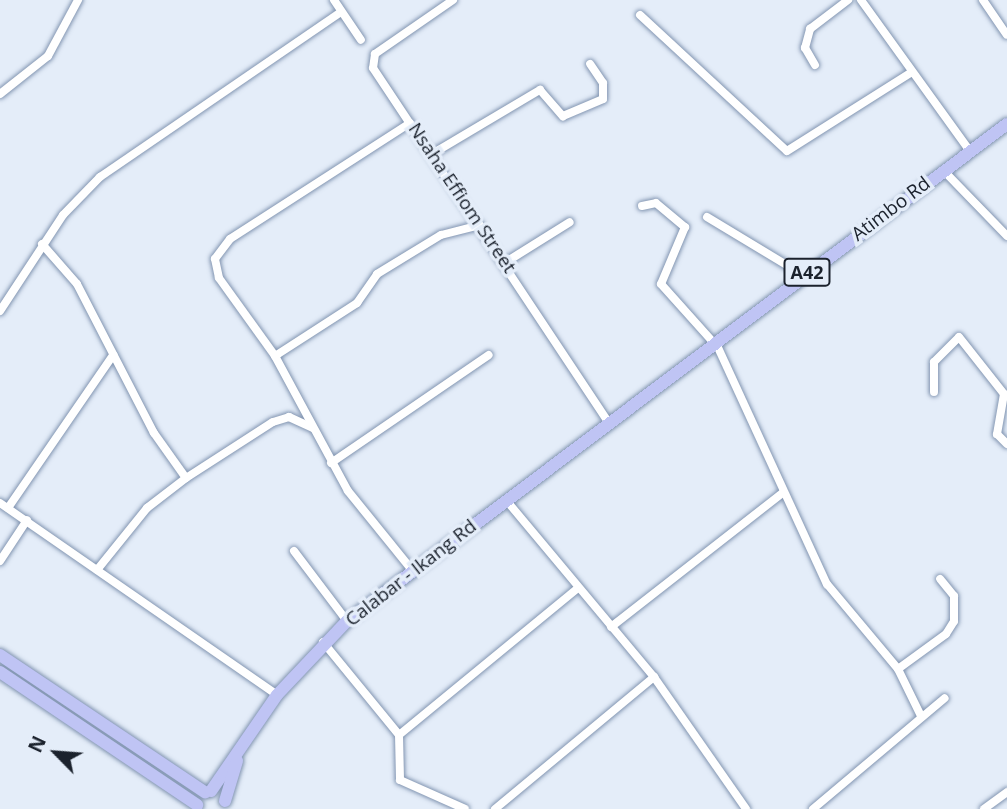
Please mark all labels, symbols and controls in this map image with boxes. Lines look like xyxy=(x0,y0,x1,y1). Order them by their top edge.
street label: Nsaha Effiom Street xyxy=(403,119,521,277)
street label: Atimbo Rd xyxy=(847,172,935,246)
road number: A42 xyxy=(782,258,832,286)
street label: Calabar - Ikang Rd xyxy=(341,515,481,631)
north arrow xyxy=(21,718,91,788)
text: N xyxy=(22,732,52,757)

